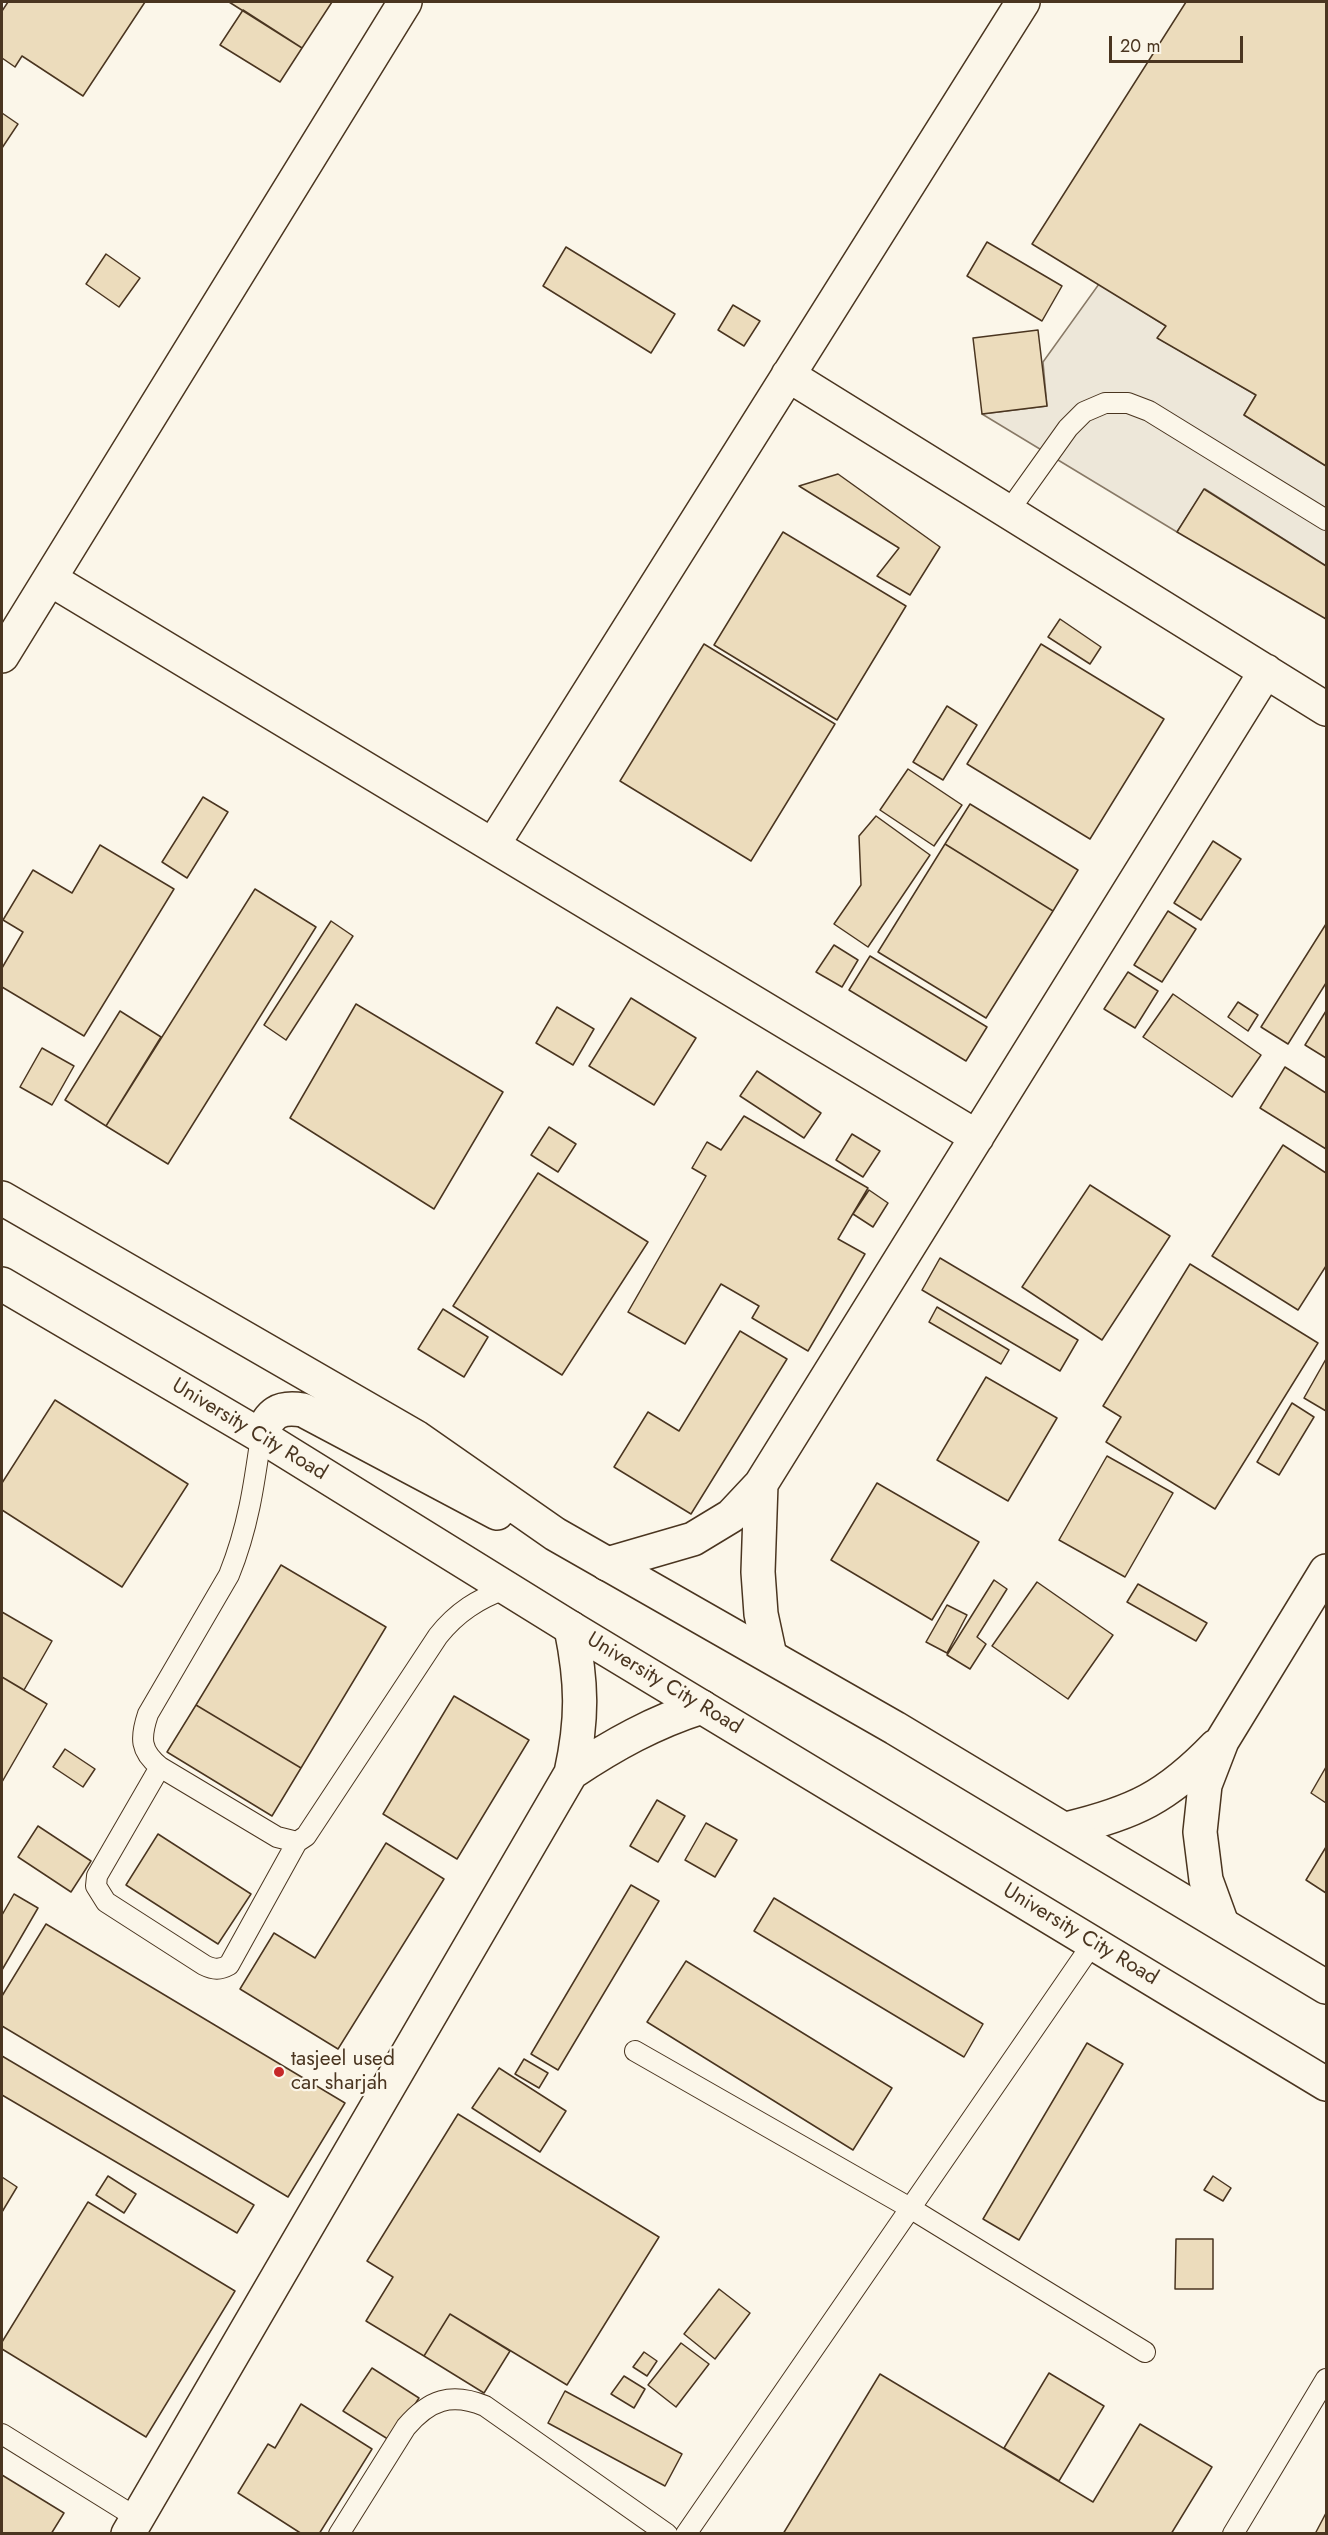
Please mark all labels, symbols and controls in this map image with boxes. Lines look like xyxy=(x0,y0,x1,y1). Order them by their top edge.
scale bar xyxy=(1112,24,1246,62)
text: 20 m xyxy=(1120,33,1160,59)
street label: University City Road xyxy=(167,1374,331,1486)
street label: University City Road xyxy=(582,1628,746,1740)
street label: University City Road xyxy=(998,1879,1162,1991)
place label: tasjeel used car sharjah xyxy=(291,2047,395,2097)
marker: tasjeel used car sharjah xyxy=(272,2065,286,2079)

